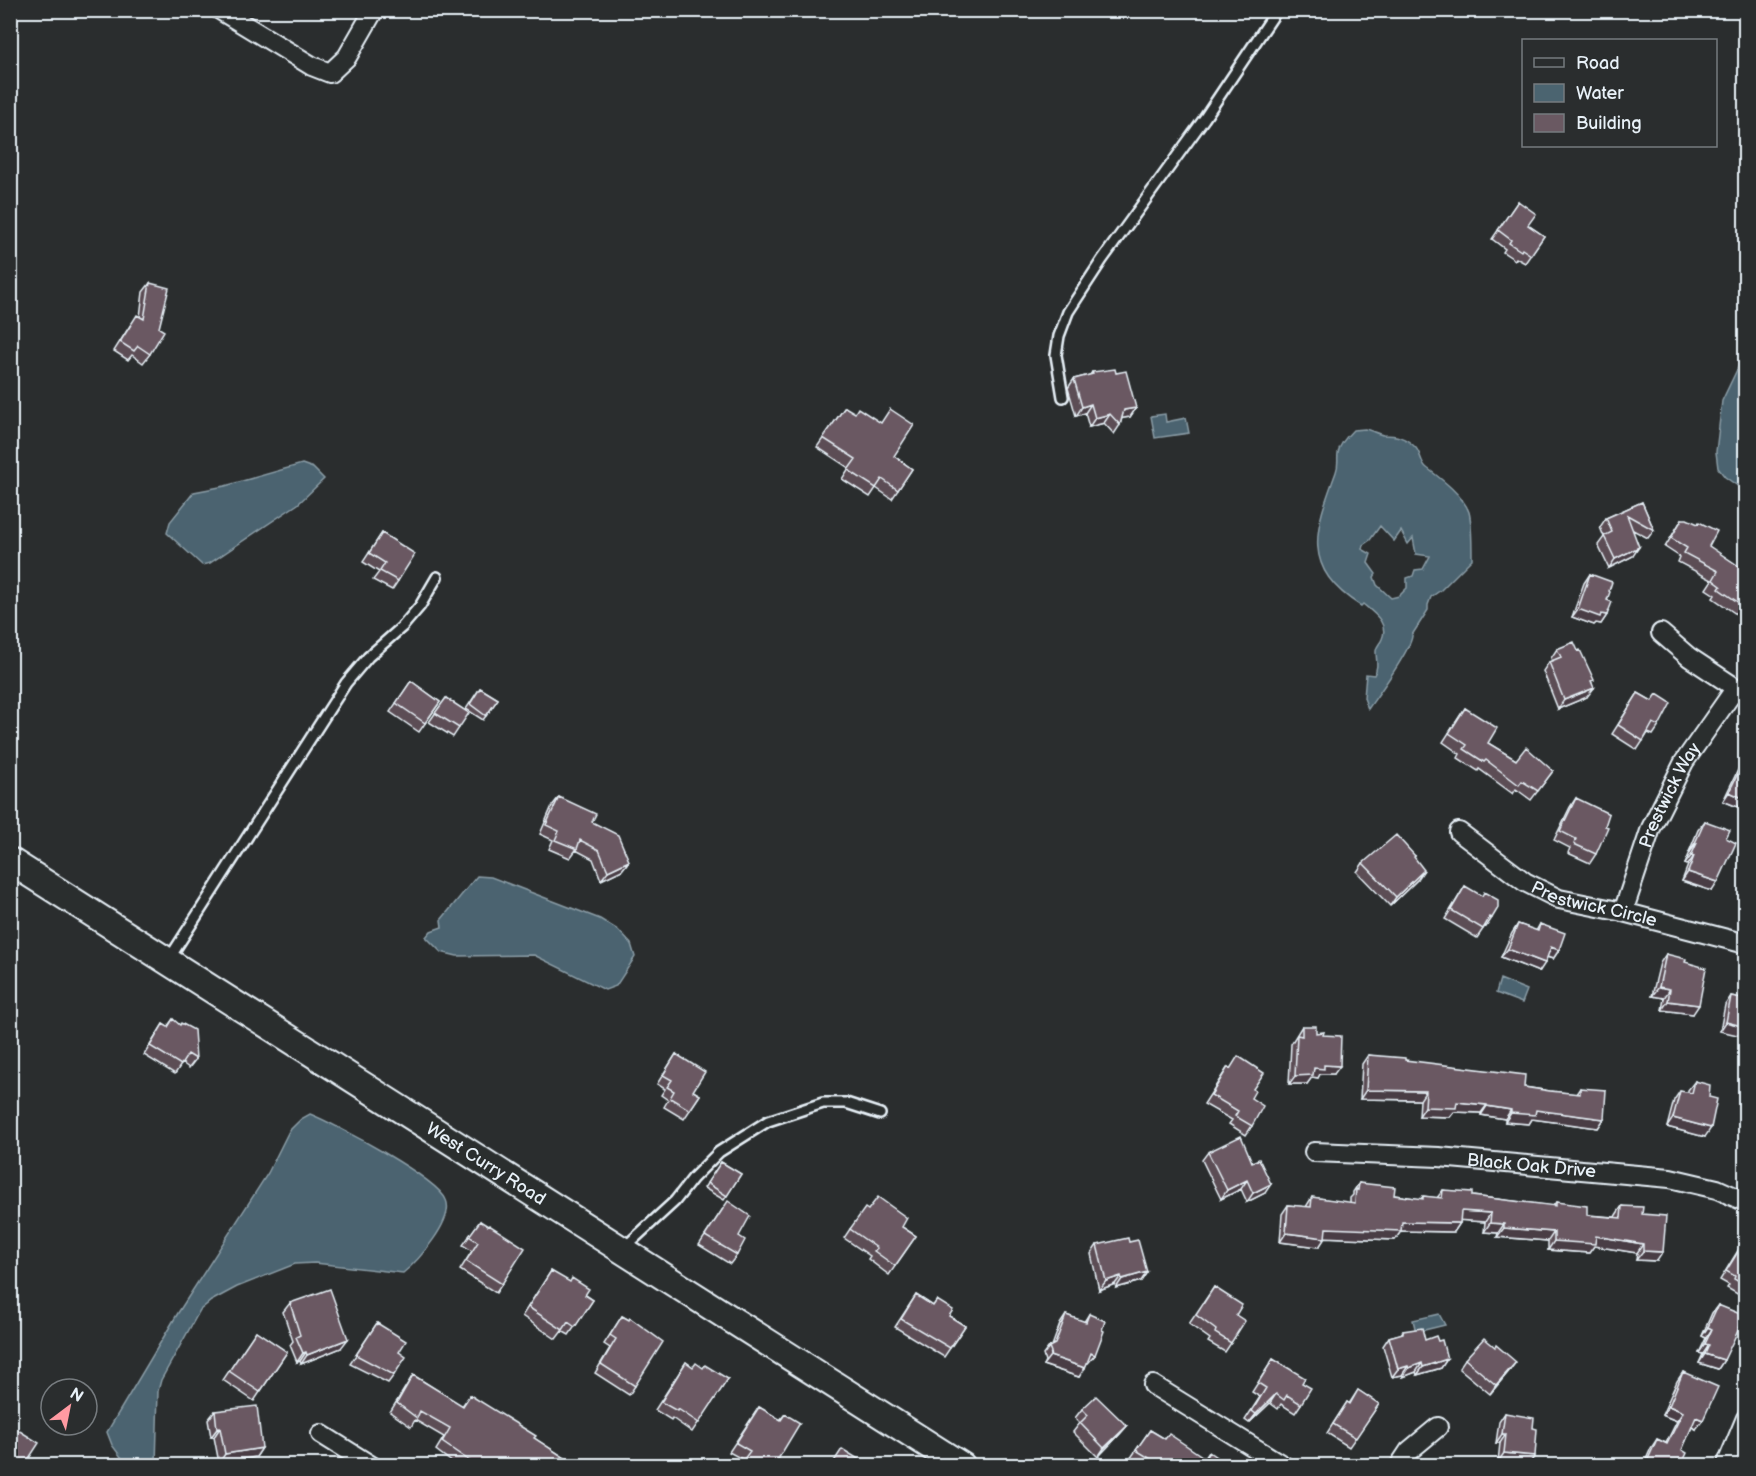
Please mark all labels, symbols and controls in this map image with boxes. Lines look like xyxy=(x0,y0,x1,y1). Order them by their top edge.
legend xyxy=(1522,39,1717,147)
text: Road xyxy=(1576,53,1620,74)
text: Water xyxy=(1576,83,1624,104)
text: Building xyxy=(1576,113,1642,134)
street label: Prestwick Way xyxy=(1635,738,1706,851)
street label: Prestwick Circle xyxy=(1528,877,1659,931)
street label: West Curry Road xyxy=(422,1118,549,1210)
street label: Black Oak Drive xyxy=(1466,1150,1597,1182)
north arrow xyxy=(39,1377,99,1437)
text: N xyxy=(66,1384,86,1407)

